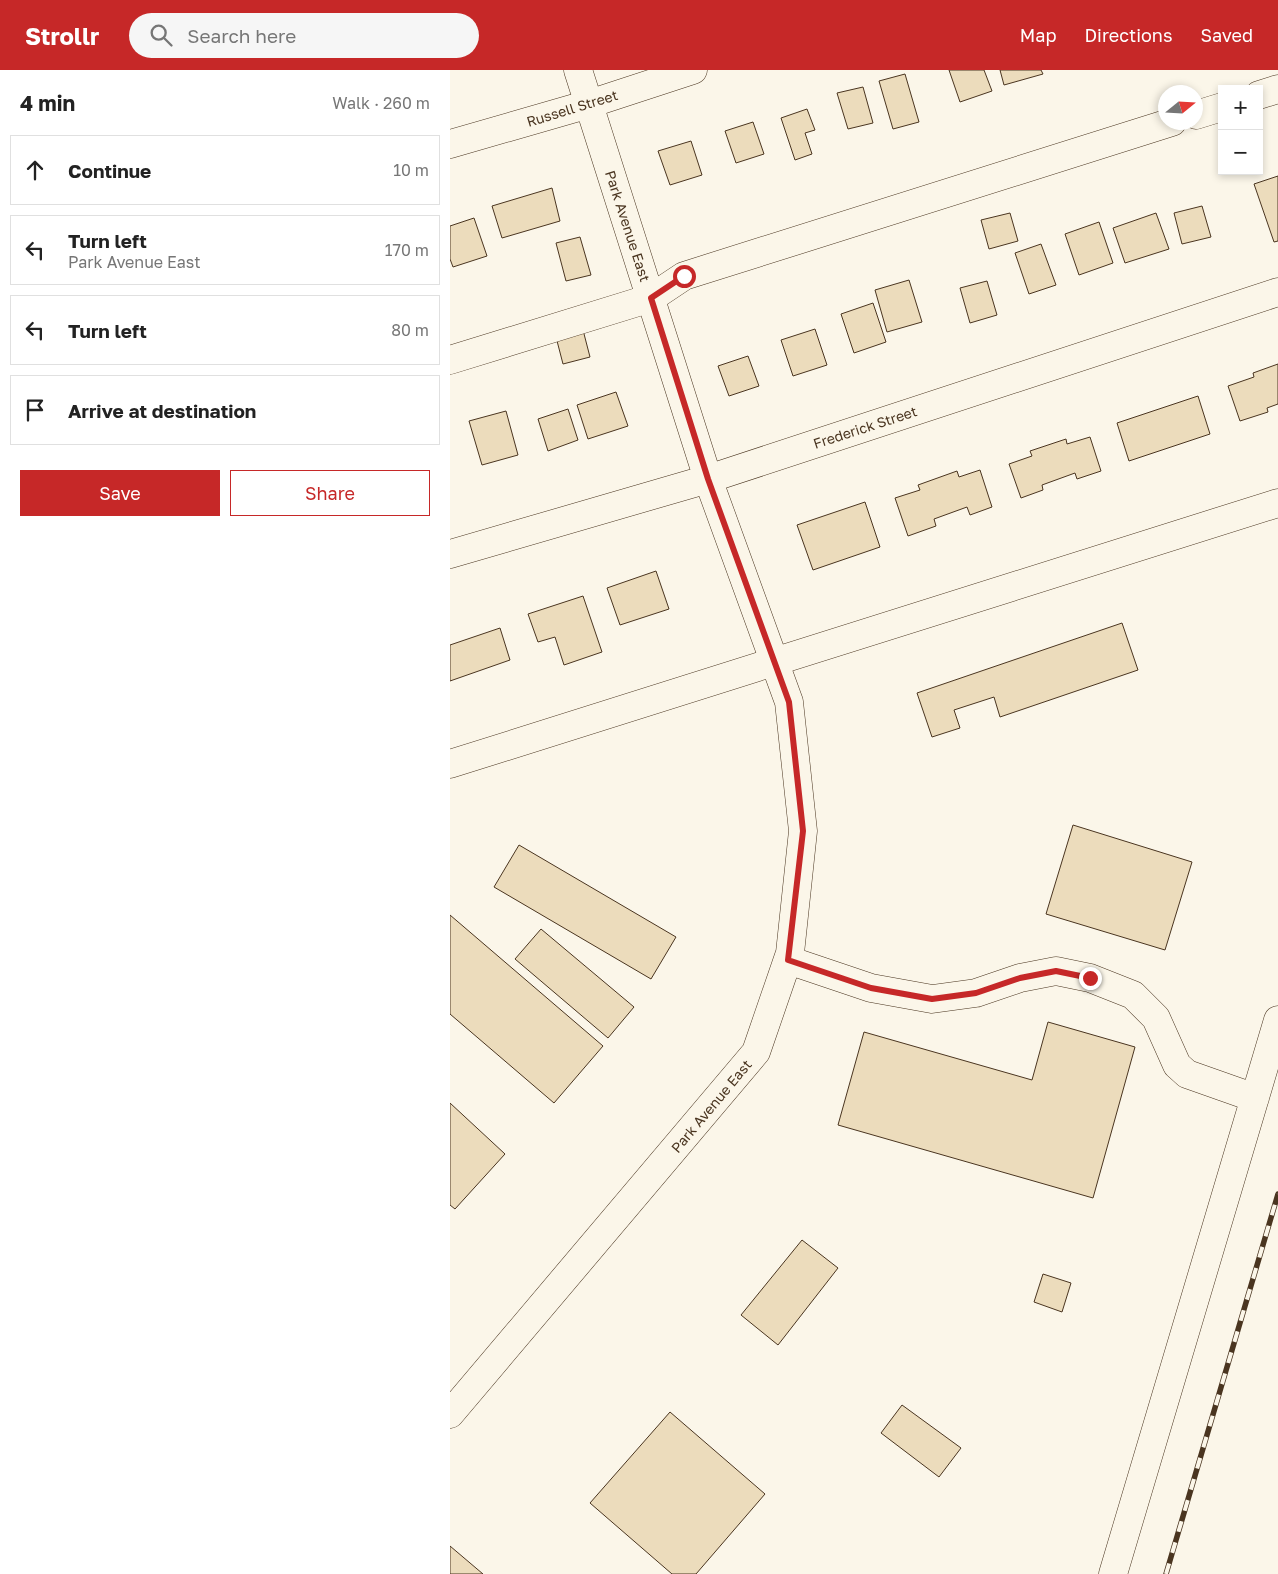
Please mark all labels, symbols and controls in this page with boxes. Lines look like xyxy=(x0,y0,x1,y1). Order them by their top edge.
search box xyxy=(129,13,479,58)
text: Strollr xyxy=(25,21,99,50)
icon: search xyxy=(147,21,175,49)
text: Search here xyxy=(187,24,296,47)
text: Map xyxy=(1020,24,1056,46)
text: Directions xyxy=(1084,24,1172,46)
text: Saved xyxy=(1200,24,1253,46)
north arrow xyxy=(1158,85,1203,130)
map controls xyxy=(1218,85,1263,175)
button: + xyxy=(1218,85,1263,130)
street label: Russell Street xyxy=(524,86,620,130)
text: 4 min xyxy=(20,90,75,116)
text: Walk · 260 m xyxy=(332,93,430,113)
button: − xyxy=(1218,130,1263,175)
icon: ahead xyxy=(21,156,49,184)
text: Continue xyxy=(68,159,151,182)
text: 10 m xyxy=(393,160,429,180)
street label: Park Avenue East xyxy=(602,168,654,284)
text: Turn left xyxy=(68,229,147,252)
icon: left xyxy=(21,236,49,264)
text: 170 m xyxy=(385,240,429,260)
text: Park Avenue East xyxy=(68,252,201,272)
route start xyxy=(673,265,696,288)
icon: left xyxy=(21,316,49,344)
text: Turn left xyxy=(68,319,147,342)
text: 80 m xyxy=(391,320,429,340)
icon: arrive xyxy=(21,396,49,424)
text: Arrive at destination xyxy=(68,399,256,422)
street label: Frederick Street xyxy=(811,402,919,452)
button: Save xyxy=(20,470,220,516)
button: Share xyxy=(230,470,430,516)
route end xyxy=(1079,967,1102,990)
street label: Park Avenue East xyxy=(667,1056,755,1156)

